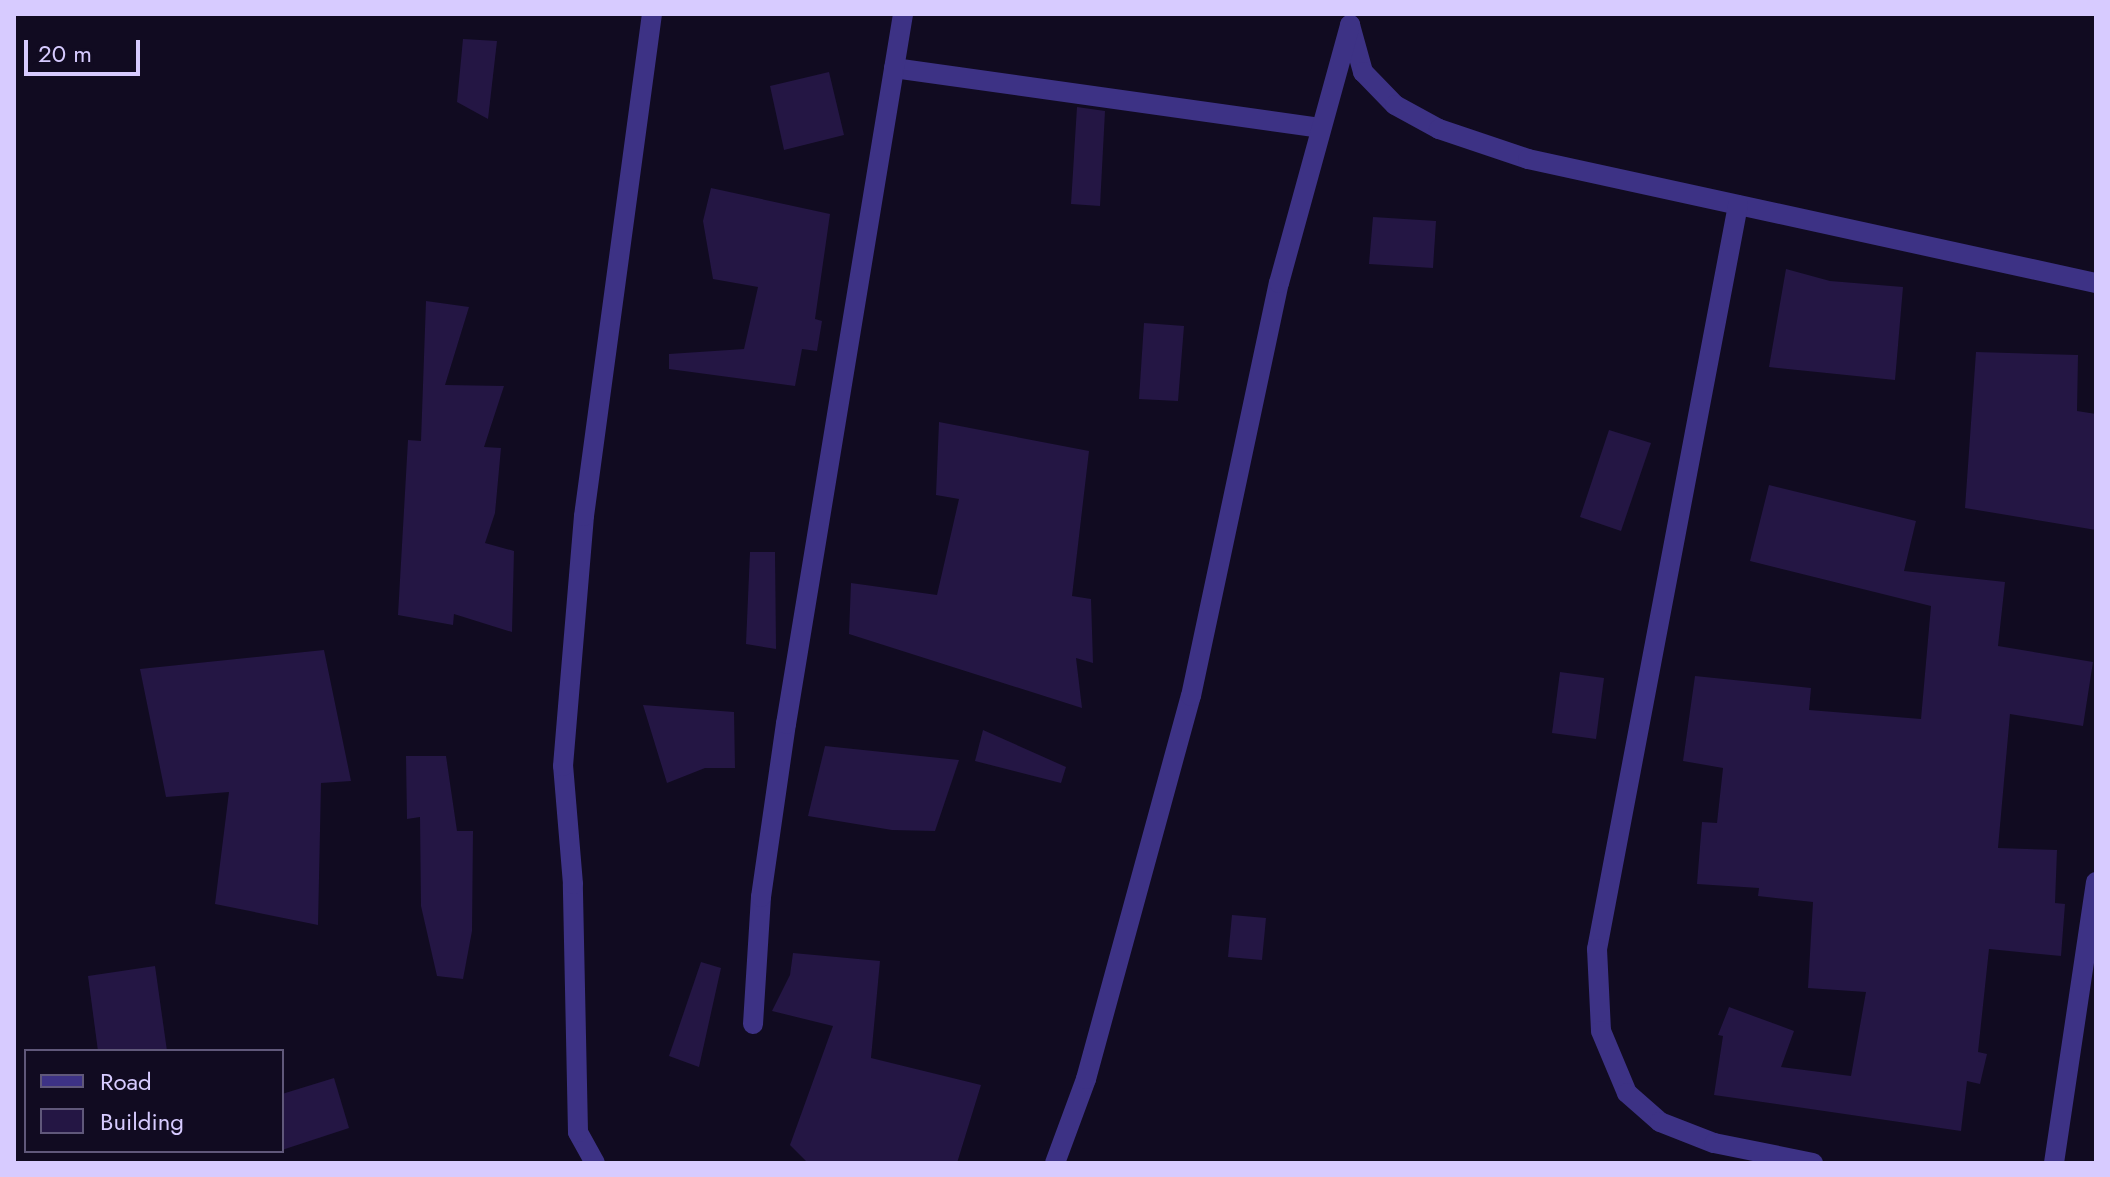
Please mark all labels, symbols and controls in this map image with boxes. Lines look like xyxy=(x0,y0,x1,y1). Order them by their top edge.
scale bar xyxy=(28,24,144,74)
text: 20 m xyxy=(38,36,92,71)
legend xyxy=(24,1049,284,1153)
text: Road xyxy=(100,1064,152,1099)
text: Building xyxy=(100,1104,184,1139)

